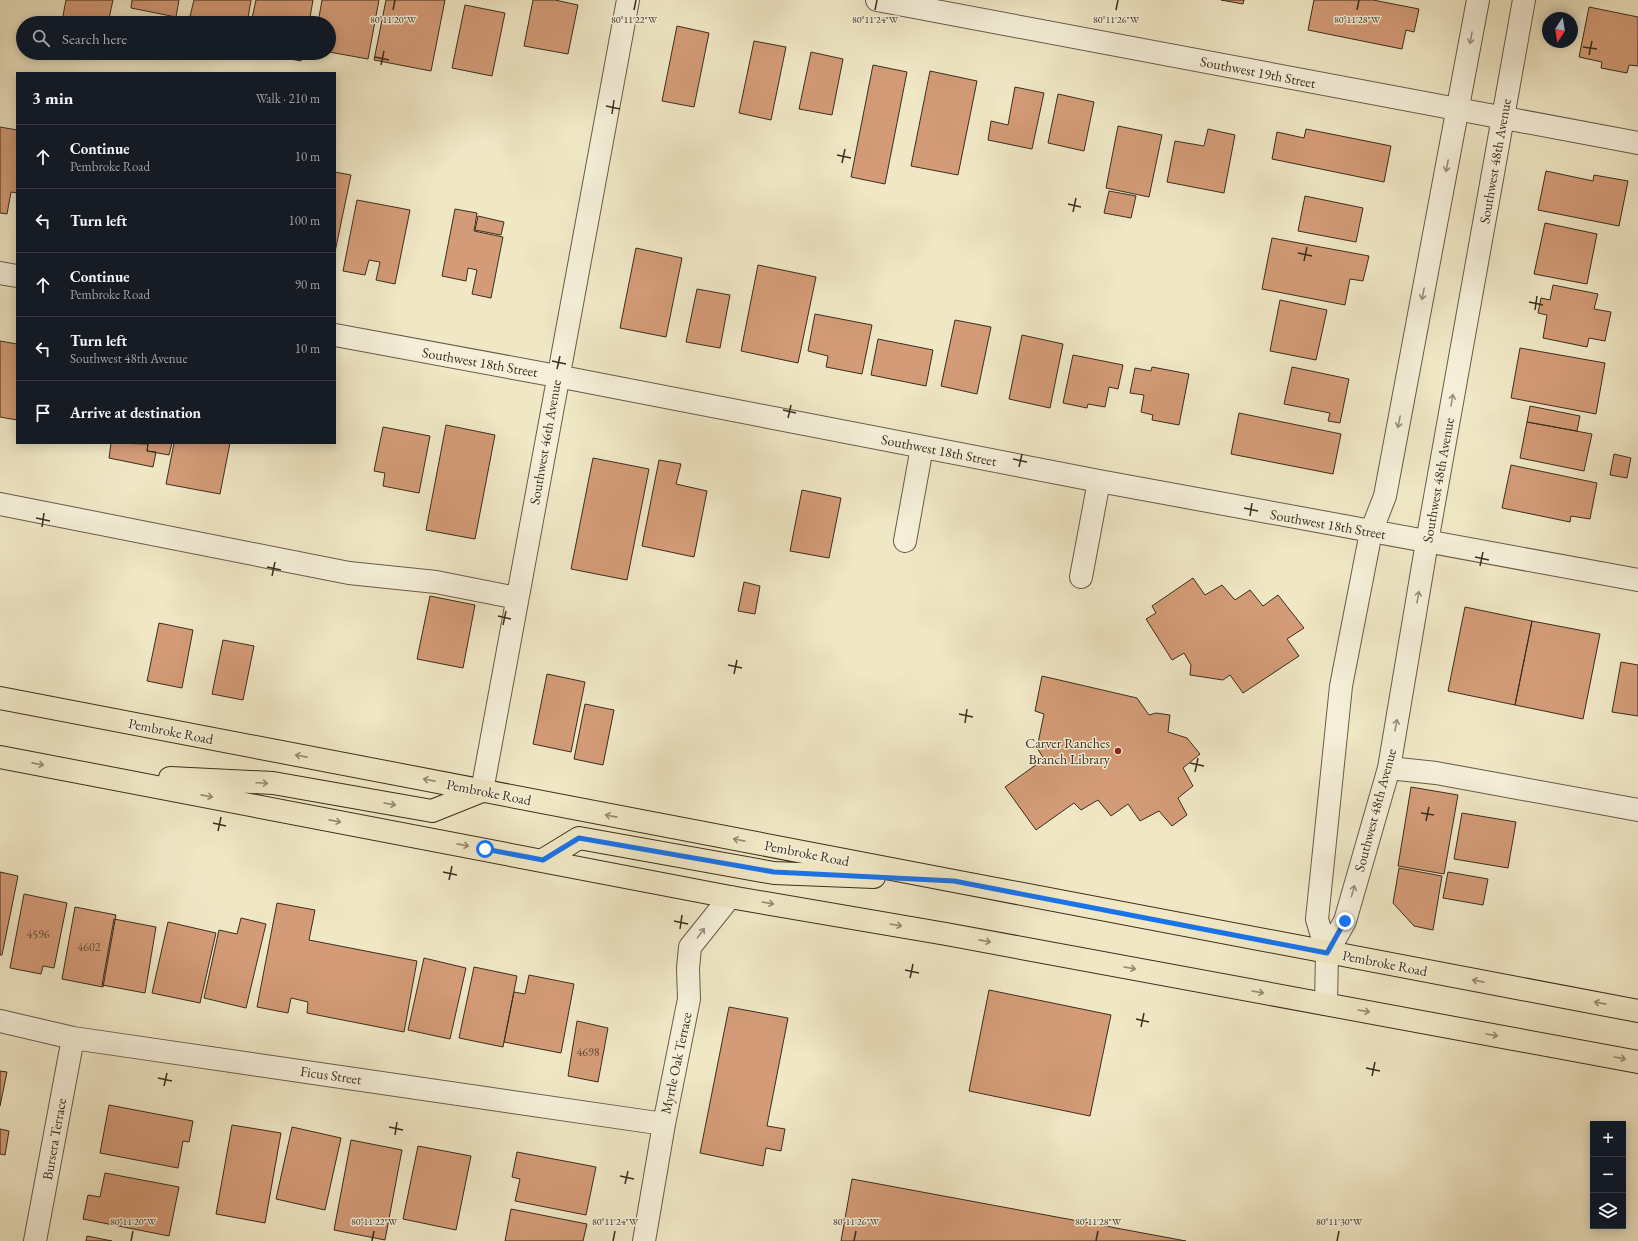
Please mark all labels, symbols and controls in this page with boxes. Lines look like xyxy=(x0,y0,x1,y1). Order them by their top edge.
north arrow xyxy=(1542,12,1578,48)
text: 80°11'20"W xyxy=(370,13,417,26)
text: 80°11'22"W xyxy=(611,13,658,26)
text: 80°11'24"W xyxy=(852,13,899,26)
text: 80°11'26"W xyxy=(1093,13,1140,26)
text: 80°11'28"W xyxy=(1334,13,1381,26)
search box xyxy=(16,16,336,60)
icon: search xyxy=(30,27,52,49)
text: Search here xyxy=(62,29,127,48)
one-way arrow xyxy=(1466,31,1474,44)
street label: Southwest 19th Street xyxy=(1199,52,1318,92)
text: 3 min xyxy=(32,87,73,109)
text: Walk · 210 m xyxy=(256,90,320,107)
street label: Southwest 48th Avenue xyxy=(1475,97,1515,225)
text: Continue xyxy=(70,139,130,158)
icon: ahead xyxy=(32,146,54,168)
text: 10 m xyxy=(295,148,320,165)
text: Pembroke Road xyxy=(70,158,150,175)
one-way arrow xyxy=(1443,159,1451,172)
icon: left xyxy=(32,210,54,232)
text: Turn left xyxy=(70,211,127,230)
text: 100 m xyxy=(289,212,320,229)
text: Continue xyxy=(70,267,130,286)
icon: ahead xyxy=(32,274,54,296)
text: 90 m xyxy=(295,276,320,293)
text: Pembroke Road xyxy=(70,286,150,303)
one-way arrow xyxy=(1419,287,1427,300)
text: Turn left xyxy=(70,331,127,350)
icon: left xyxy=(32,338,54,360)
text: 10 m xyxy=(295,340,320,357)
street label: Southwest 18th Street xyxy=(421,343,540,381)
text: Southwest 48th Avenue xyxy=(70,350,187,367)
street label: Southwest 46th Avenue xyxy=(525,378,565,506)
one-way arrow xyxy=(1449,394,1457,407)
icon: arrive xyxy=(32,402,54,424)
text: Arrive at destination xyxy=(70,403,201,422)
one-way arrow xyxy=(1395,415,1403,428)
street label: Southwest 48th Avenue xyxy=(1418,416,1458,544)
street label: Southwest 18th Street xyxy=(880,430,999,470)
street label: Southwest 18th Street xyxy=(1269,505,1388,543)
one-way arrow xyxy=(1414,591,1422,604)
street label: Pembroke Road xyxy=(127,714,216,748)
one-way arrow xyxy=(1393,719,1401,732)
place label: Carver Ranches Branch Library xyxy=(1025,734,1111,768)
marker: Carver Ranches Branch Library xyxy=(1113,746,1123,756)
street label: Southwest 48th Avenue xyxy=(1350,746,1400,873)
one-way arrow xyxy=(295,751,308,759)
one-way arrow xyxy=(31,761,44,769)
street label: Pembroke Road xyxy=(445,775,534,809)
one-way arrow xyxy=(423,776,436,784)
one-way arrow xyxy=(255,779,268,786)
one-way arrow xyxy=(200,793,213,801)
one-way arrow xyxy=(383,800,396,808)
one-way arrow xyxy=(605,811,618,819)
one-way arrow xyxy=(328,817,341,825)
one-way arrow xyxy=(733,836,746,844)
street label: Pembroke Road xyxy=(763,836,852,870)
route start xyxy=(476,840,494,858)
one-way arrow xyxy=(456,841,469,849)
one-way arrow xyxy=(1350,885,1357,898)
one-way arrow xyxy=(761,900,774,908)
route end xyxy=(1336,912,1354,930)
one-way arrow xyxy=(889,922,902,930)
house number: 4596 xyxy=(26,926,50,942)
one-way arrow xyxy=(696,928,705,939)
one-way arrow xyxy=(978,938,991,946)
house number: 4602 xyxy=(77,939,101,955)
street label: Pembroke Road xyxy=(1341,946,1430,980)
one-way arrow xyxy=(1123,964,1136,972)
one-way arrow xyxy=(1472,977,1485,985)
one-way arrow xyxy=(1251,988,1264,996)
one-way arrow xyxy=(1594,999,1607,1007)
one-way arrow xyxy=(1357,1008,1370,1016)
street label: Myrtle Oak Terrace xyxy=(656,1010,696,1116)
one-way arrow xyxy=(1485,1031,1498,1039)
house number: 4698 xyxy=(576,1044,600,1060)
one-way arrow xyxy=(1613,1055,1626,1063)
street label: Ficus Street xyxy=(299,1062,363,1088)
street label: Bursera Terrace xyxy=(38,1096,70,1181)
map controls xyxy=(1590,1121,1626,1229)
button: + xyxy=(1590,1121,1626,1157)
button: − xyxy=(1590,1157,1626,1193)
button: layers xyxy=(1590,1193,1626,1229)
text: 80°11'20"W xyxy=(110,1215,157,1228)
text: 80°11'22"W xyxy=(351,1215,398,1228)
text: 80°11'24"W xyxy=(592,1215,639,1228)
text: 80°11'26"W xyxy=(833,1215,880,1228)
text: 80°11'28"W xyxy=(1075,1215,1122,1228)
text: 80°11'30"W xyxy=(1316,1215,1363,1228)

